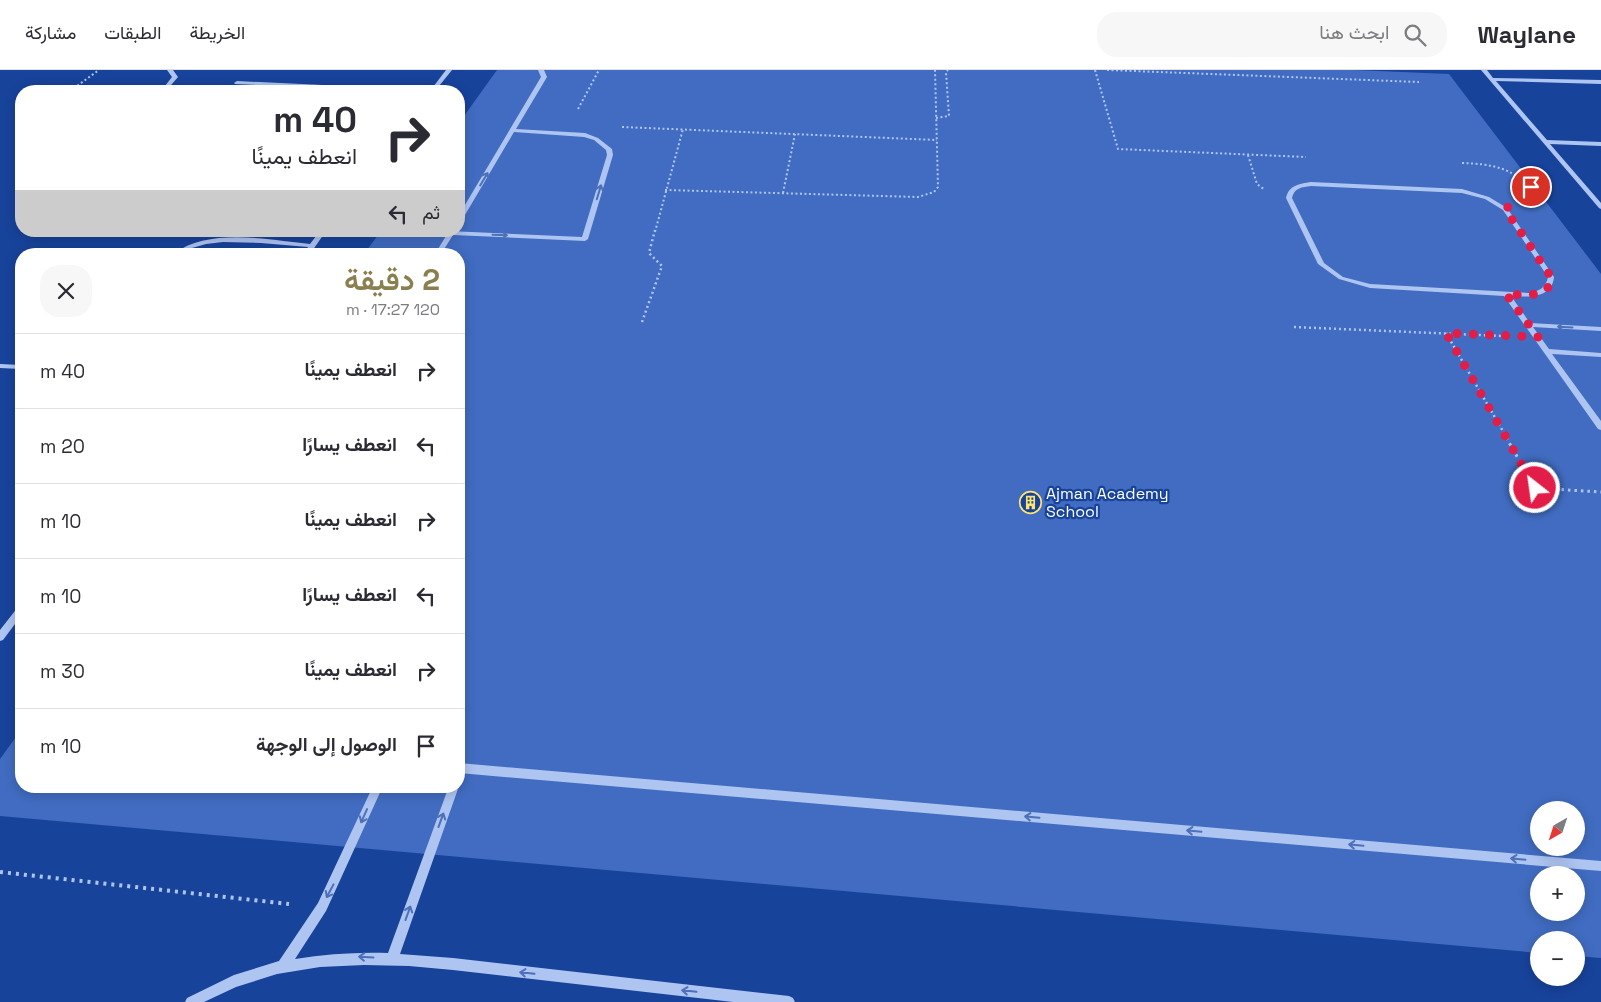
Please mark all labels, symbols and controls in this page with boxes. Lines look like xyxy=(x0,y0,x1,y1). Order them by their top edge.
search box xyxy=(1097,12,1447,57)
text: Waylane xyxy=(1477,19,1576,50)
text: ابحث هنا xyxy=(1319,20,1389,45)
text: مشاركة xyxy=(25,21,76,44)
text: الطبقات xyxy=(104,21,161,44)
text: الخريطة xyxy=(189,21,245,44)
icon: search xyxy=(1401,21,1429,49)
text: 40 m xyxy=(273,98,357,142)
icon: right xyxy=(375,105,440,170)
text: انعطف يمينًا xyxy=(251,142,357,170)
pin xyxy=(1510,166,1552,208)
one-way arrow xyxy=(479,172,489,186)
icon: arrive xyxy=(1517,173,1545,201)
one-way arrow xyxy=(594,185,604,201)
icon: left xyxy=(384,200,412,228)
text: ثم xyxy=(422,200,440,225)
one-way arrow xyxy=(491,231,507,240)
text: 2 دقيقة xyxy=(344,260,440,299)
button: close xyxy=(40,265,92,317)
text: 120 m · 17:27 xyxy=(346,299,440,320)
one-way arrow xyxy=(1557,322,1573,331)
text: انعطف يمينًا xyxy=(305,357,397,382)
icon: right xyxy=(412,357,440,385)
text: 40 m xyxy=(40,359,85,384)
text: انعطف يسارًا xyxy=(302,432,397,457)
icon: left xyxy=(412,432,440,460)
text: 20 m xyxy=(40,434,85,459)
position arrow xyxy=(1508,461,1560,513)
place label: Ajman Academy School xyxy=(1046,483,1169,522)
building icon: Ajman Academy School xyxy=(1018,490,1042,514)
text: انعطف يمينًا xyxy=(305,507,397,532)
icon: right xyxy=(412,507,440,535)
text: 10 m xyxy=(40,509,81,534)
text: انعطف يسارًا xyxy=(302,582,397,607)
icon: left xyxy=(412,582,440,610)
text: 10 m xyxy=(40,584,81,609)
text: انعطف يمينًا xyxy=(305,657,397,682)
icon: right xyxy=(412,657,440,685)
text: 30 m xyxy=(40,659,85,684)
text: الوصول إلى الوجهة xyxy=(256,732,397,757)
icon: arrive xyxy=(412,732,440,760)
text: 10 m xyxy=(40,734,81,759)
north arrow xyxy=(1530,801,1585,856)
map controls xyxy=(1530,801,1585,986)
one-way arrow xyxy=(359,808,369,823)
one-way arrow xyxy=(1024,812,1040,822)
one-way arrow xyxy=(437,813,446,828)
one-way arrow xyxy=(1186,826,1202,836)
one-way arrow xyxy=(1348,840,1364,850)
one-way arrow xyxy=(1510,854,1526,864)
button: + xyxy=(1530,866,1585,921)
one-way arrow xyxy=(325,883,334,898)
one-way arrow xyxy=(404,906,413,921)
button: − xyxy=(1530,931,1585,986)
one-way arrow xyxy=(358,953,374,962)
one-way arrow xyxy=(520,969,536,978)
one-way arrow xyxy=(681,986,697,996)

